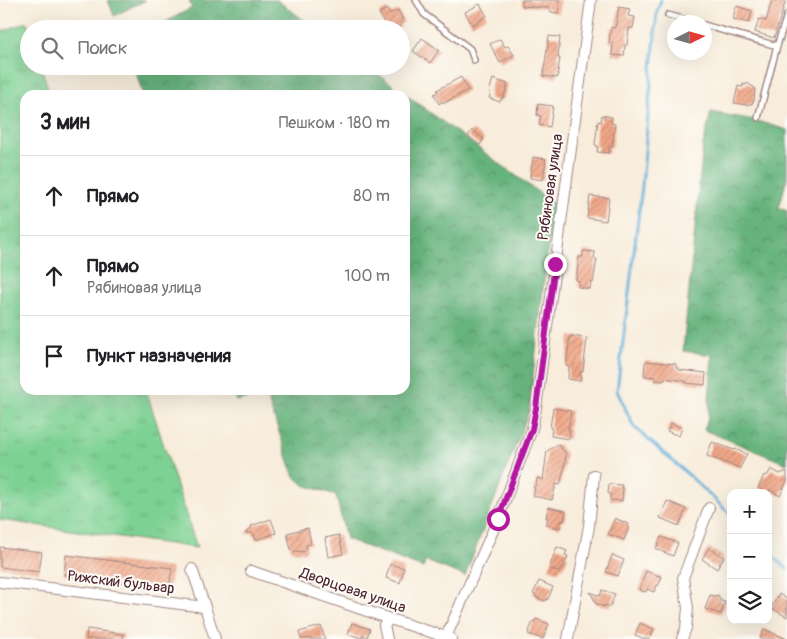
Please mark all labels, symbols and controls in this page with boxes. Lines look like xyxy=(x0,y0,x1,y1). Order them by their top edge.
north arrow xyxy=(667,15,712,60)
search box xyxy=(20,20,410,75)
icon: search xyxy=(38,34,66,62)
text: Поиск xyxy=(78,36,128,60)
text: 3 мин xyxy=(40,109,90,136)
text: Пешком · 180 m xyxy=(279,113,390,133)
street label: Рябиновая улица xyxy=(534,133,567,242)
icon: ahead xyxy=(40,182,68,210)
text: Прямо xyxy=(87,184,139,208)
text: 80 m xyxy=(353,186,390,206)
route end xyxy=(544,253,567,276)
text: Прямо xyxy=(87,254,139,278)
icon: ahead xyxy=(40,262,68,290)
text: 100 m xyxy=(344,266,390,286)
text: Рябиновая улица xyxy=(87,278,202,298)
icon: arrive xyxy=(40,342,68,370)
text: Пункт назначения xyxy=(87,344,231,368)
map controls xyxy=(727,489,772,624)
button: + xyxy=(727,489,772,534)
route start xyxy=(487,508,510,531)
button: − xyxy=(727,534,772,579)
street label: Дворцовая улица xyxy=(296,563,408,618)
street label: Рижский бульвар xyxy=(66,567,175,598)
button: layers xyxy=(727,579,772,624)

